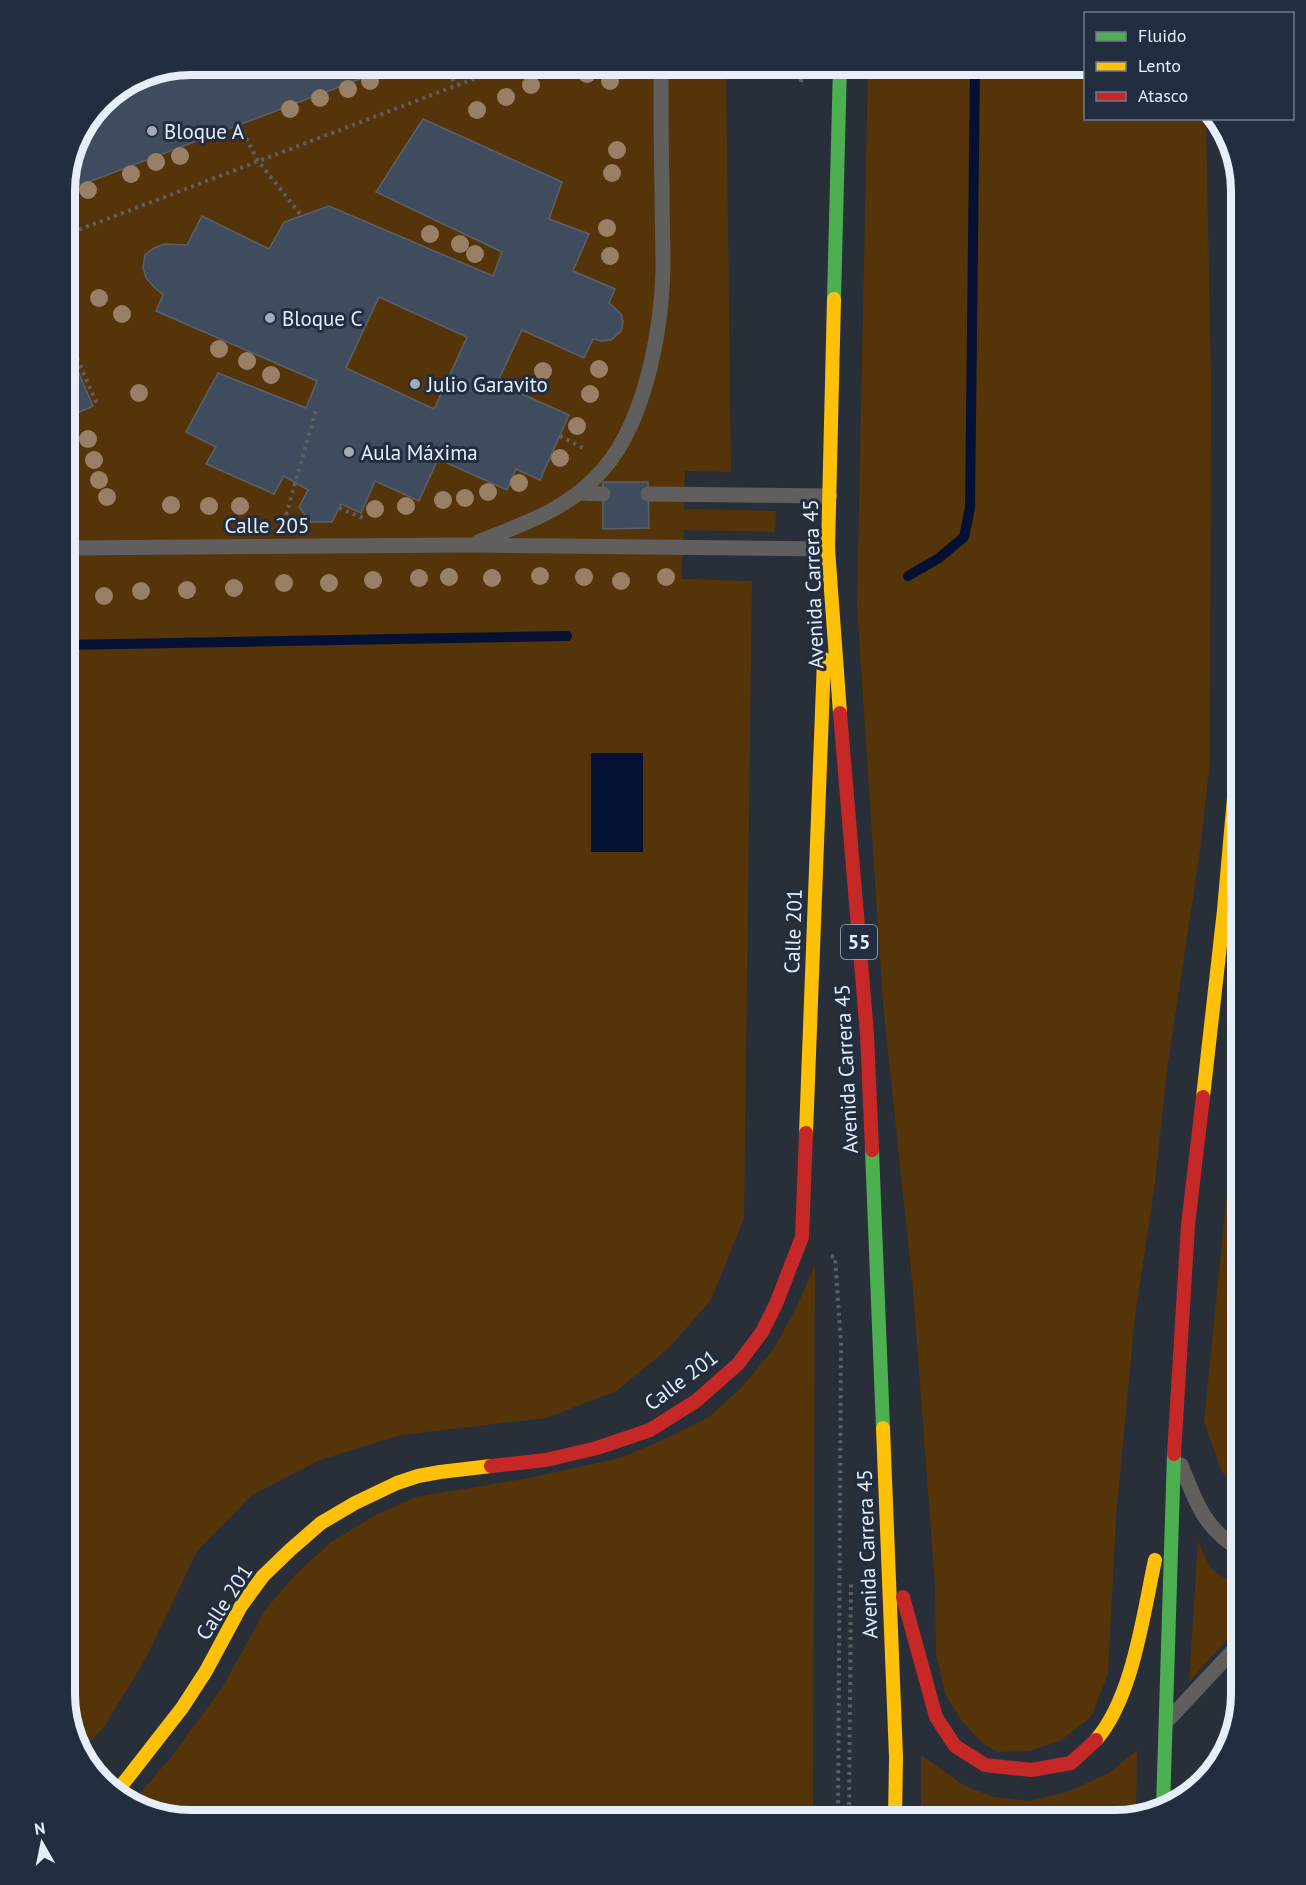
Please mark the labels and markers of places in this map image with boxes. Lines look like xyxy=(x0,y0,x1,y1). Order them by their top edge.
place label: Bloque A xyxy=(164,118,245,145)
marker: Bloque A xyxy=(145,124,159,138)
place label: Bloque C xyxy=(282,305,363,332)
marker: Bloque C xyxy=(263,311,277,325)
place label: Julio Garavito xyxy=(426,371,548,398)
marker: Julio Garavito xyxy=(408,377,422,391)
place label: Aula Máxima xyxy=(361,439,478,466)
marker: Aula Máxima xyxy=(342,445,356,459)

